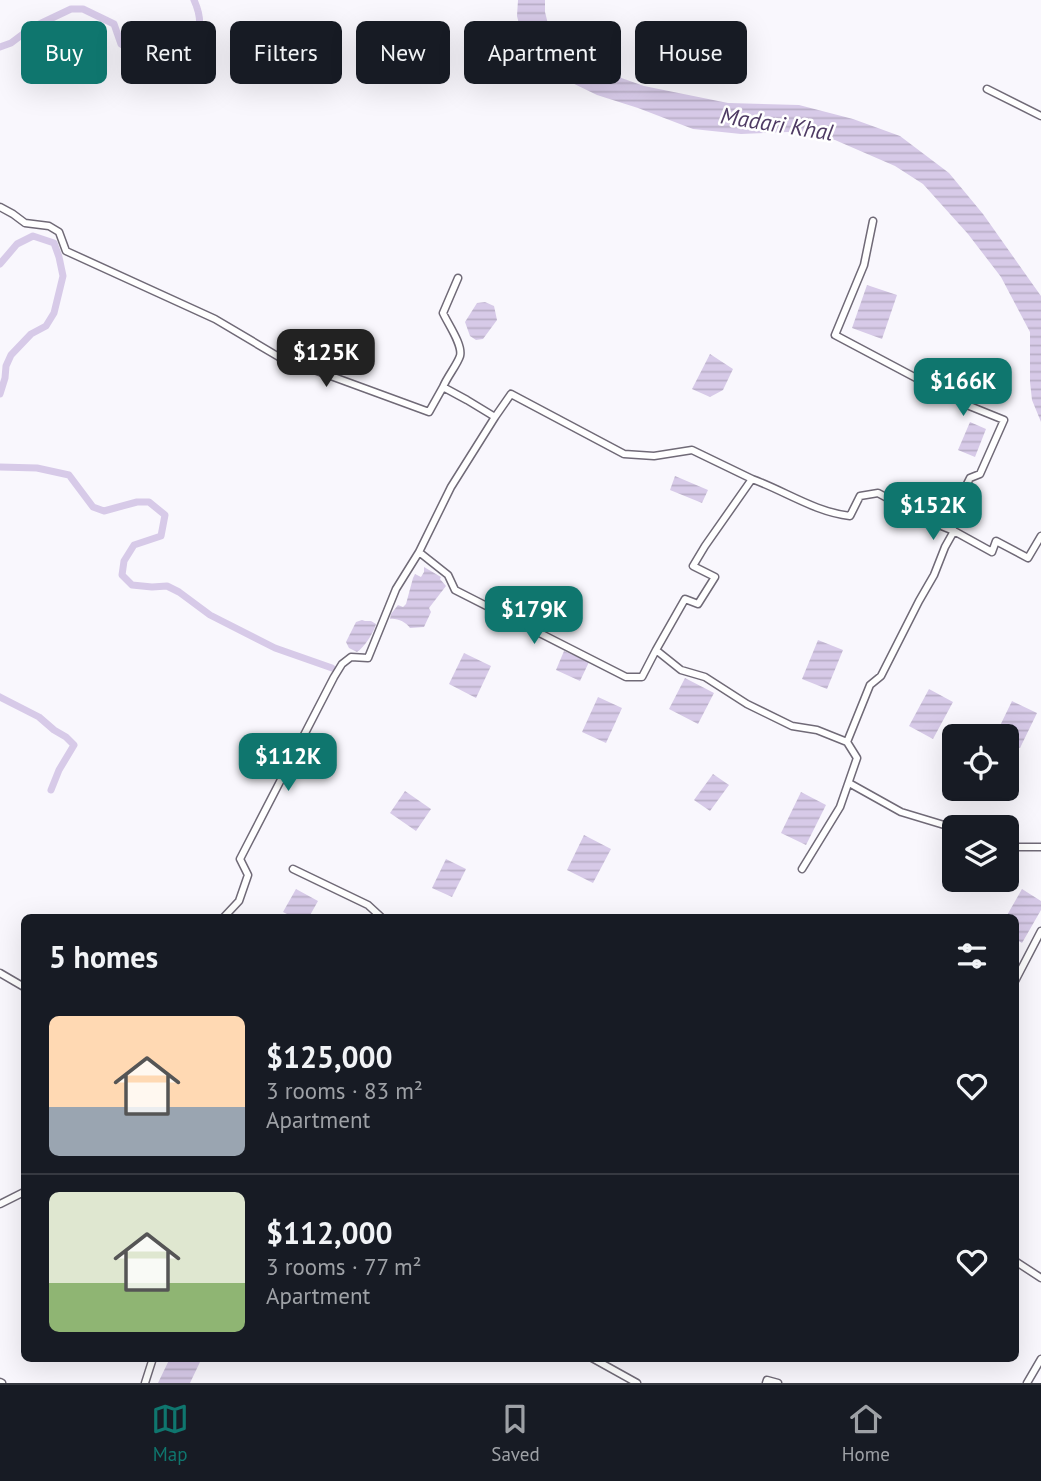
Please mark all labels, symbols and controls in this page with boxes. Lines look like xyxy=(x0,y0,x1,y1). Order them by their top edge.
chip: Buy xyxy=(21,21,107,84)
chip: Rent xyxy=(121,21,216,84)
chip: Filters xyxy=(230,21,342,84)
chip: New xyxy=(356,21,450,84)
chip: Apartment xyxy=(464,21,621,84)
chip: House xyxy=(635,21,747,84)
water label: Madari Khal xyxy=(719,100,836,147)
pin: $125K xyxy=(277,330,375,389)
text: $125K xyxy=(293,337,359,366)
pin: $166K xyxy=(914,358,1012,418)
text: $166K xyxy=(930,366,996,395)
pin: $152K xyxy=(884,482,982,542)
text: $152K xyxy=(900,490,966,519)
pin: $179K xyxy=(485,586,583,646)
text: $179K xyxy=(501,594,567,623)
map controls xyxy=(942,724,1019,892)
button: locate xyxy=(942,724,1019,801)
pin: $112K xyxy=(239,734,337,793)
text: $112K xyxy=(255,741,321,770)
button: layers xyxy=(942,815,1019,892)
text: 5 homes xyxy=(49,937,158,976)
icon: filters xyxy=(953,937,991,975)
text: $125,000 xyxy=(266,1037,393,1076)
icon: home xyxy=(105,1044,189,1128)
icon: heart xyxy=(953,1067,991,1105)
text: 3 rooms · 83 m² xyxy=(266,1076,423,1105)
text: Apartment xyxy=(266,1105,370,1134)
text: $112,000 xyxy=(266,1213,393,1252)
icon: home xyxy=(105,1220,189,1304)
icon: heart xyxy=(953,1243,991,1281)
text: 3 rooms · 77 m² xyxy=(266,1252,422,1281)
text: Apartment xyxy=(266,1281,370,1310)
tab: Map xyxy=(151,1400,189,1466)
tab: Saved xyxy=(491,1400,540,1466)
tab: Home xyxy=(842,1400,890,1466)

